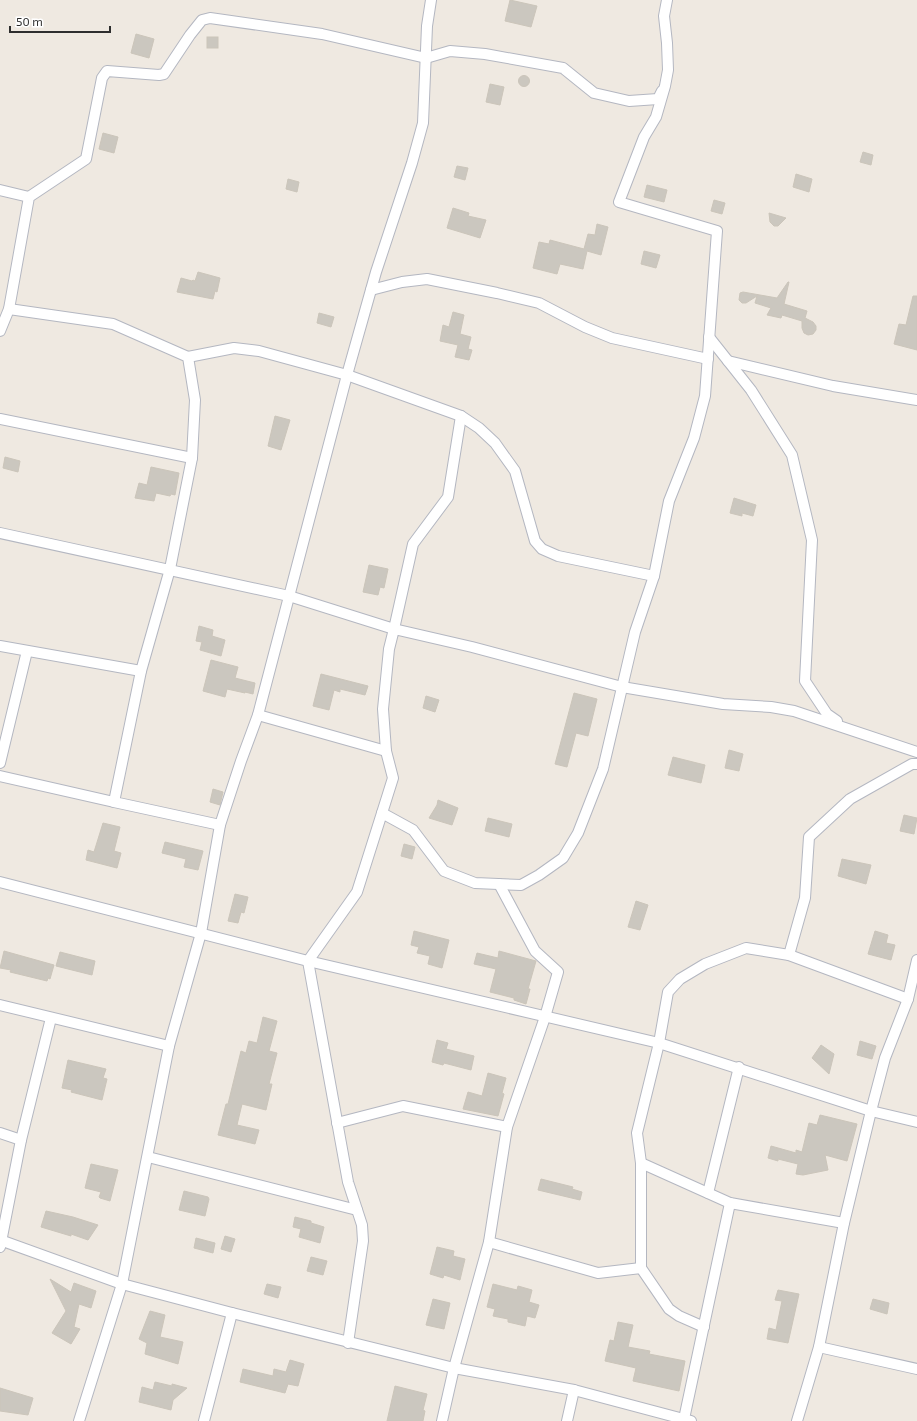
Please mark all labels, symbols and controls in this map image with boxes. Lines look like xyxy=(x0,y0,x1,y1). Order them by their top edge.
scale bar xyxy=(10,8,110,34)
text: 50 m xyxy=(16,14,43,28)

